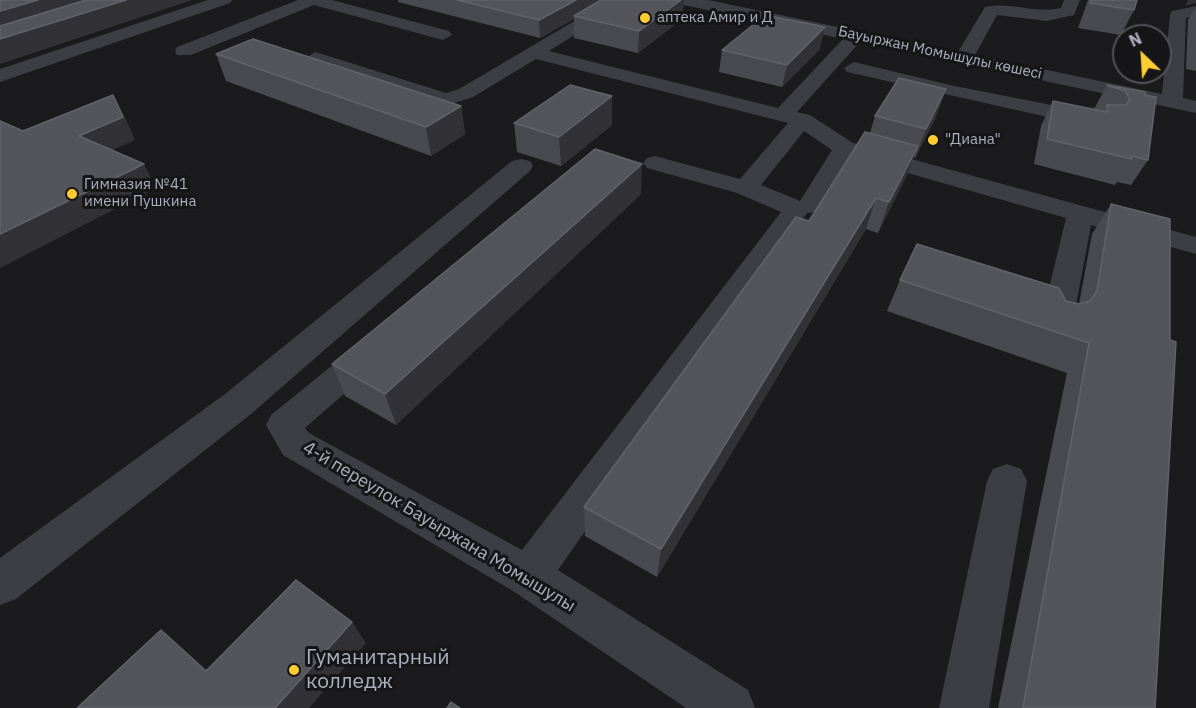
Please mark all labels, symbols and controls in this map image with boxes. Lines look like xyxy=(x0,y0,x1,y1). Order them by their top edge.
place label: аптека Амир и Д xyxy=(657,9,773,27)
marker: аптека Амир и Д xyxy=(638,11,652,25)
street label: Бауыржан Момышұлы көшесі xyxy=(836,23,1044,83)
north arrow xyxy=(1112,24,1172,84)
text: N xyxy=(1126,28,1145,51)
place label: "Диана" xyxy=(945,131,1001,149)
marker: "Диана" xyxy=(926,133,940,147)
place label: Гимназия №41 имени Пушкина xyxy=(84,176,196,211)
marker: Гимназия №41 имени Пушкина xyxy=(65,187,79,201)
street label: 4-й переулок Бауыржана Момышулы xyxy=(299,437,579,617)
place label: Гуманитарный колледж xyxy=(306,645,450,695)
marker: Гуманитарный колледж xyxy=(287,663,301,677)

